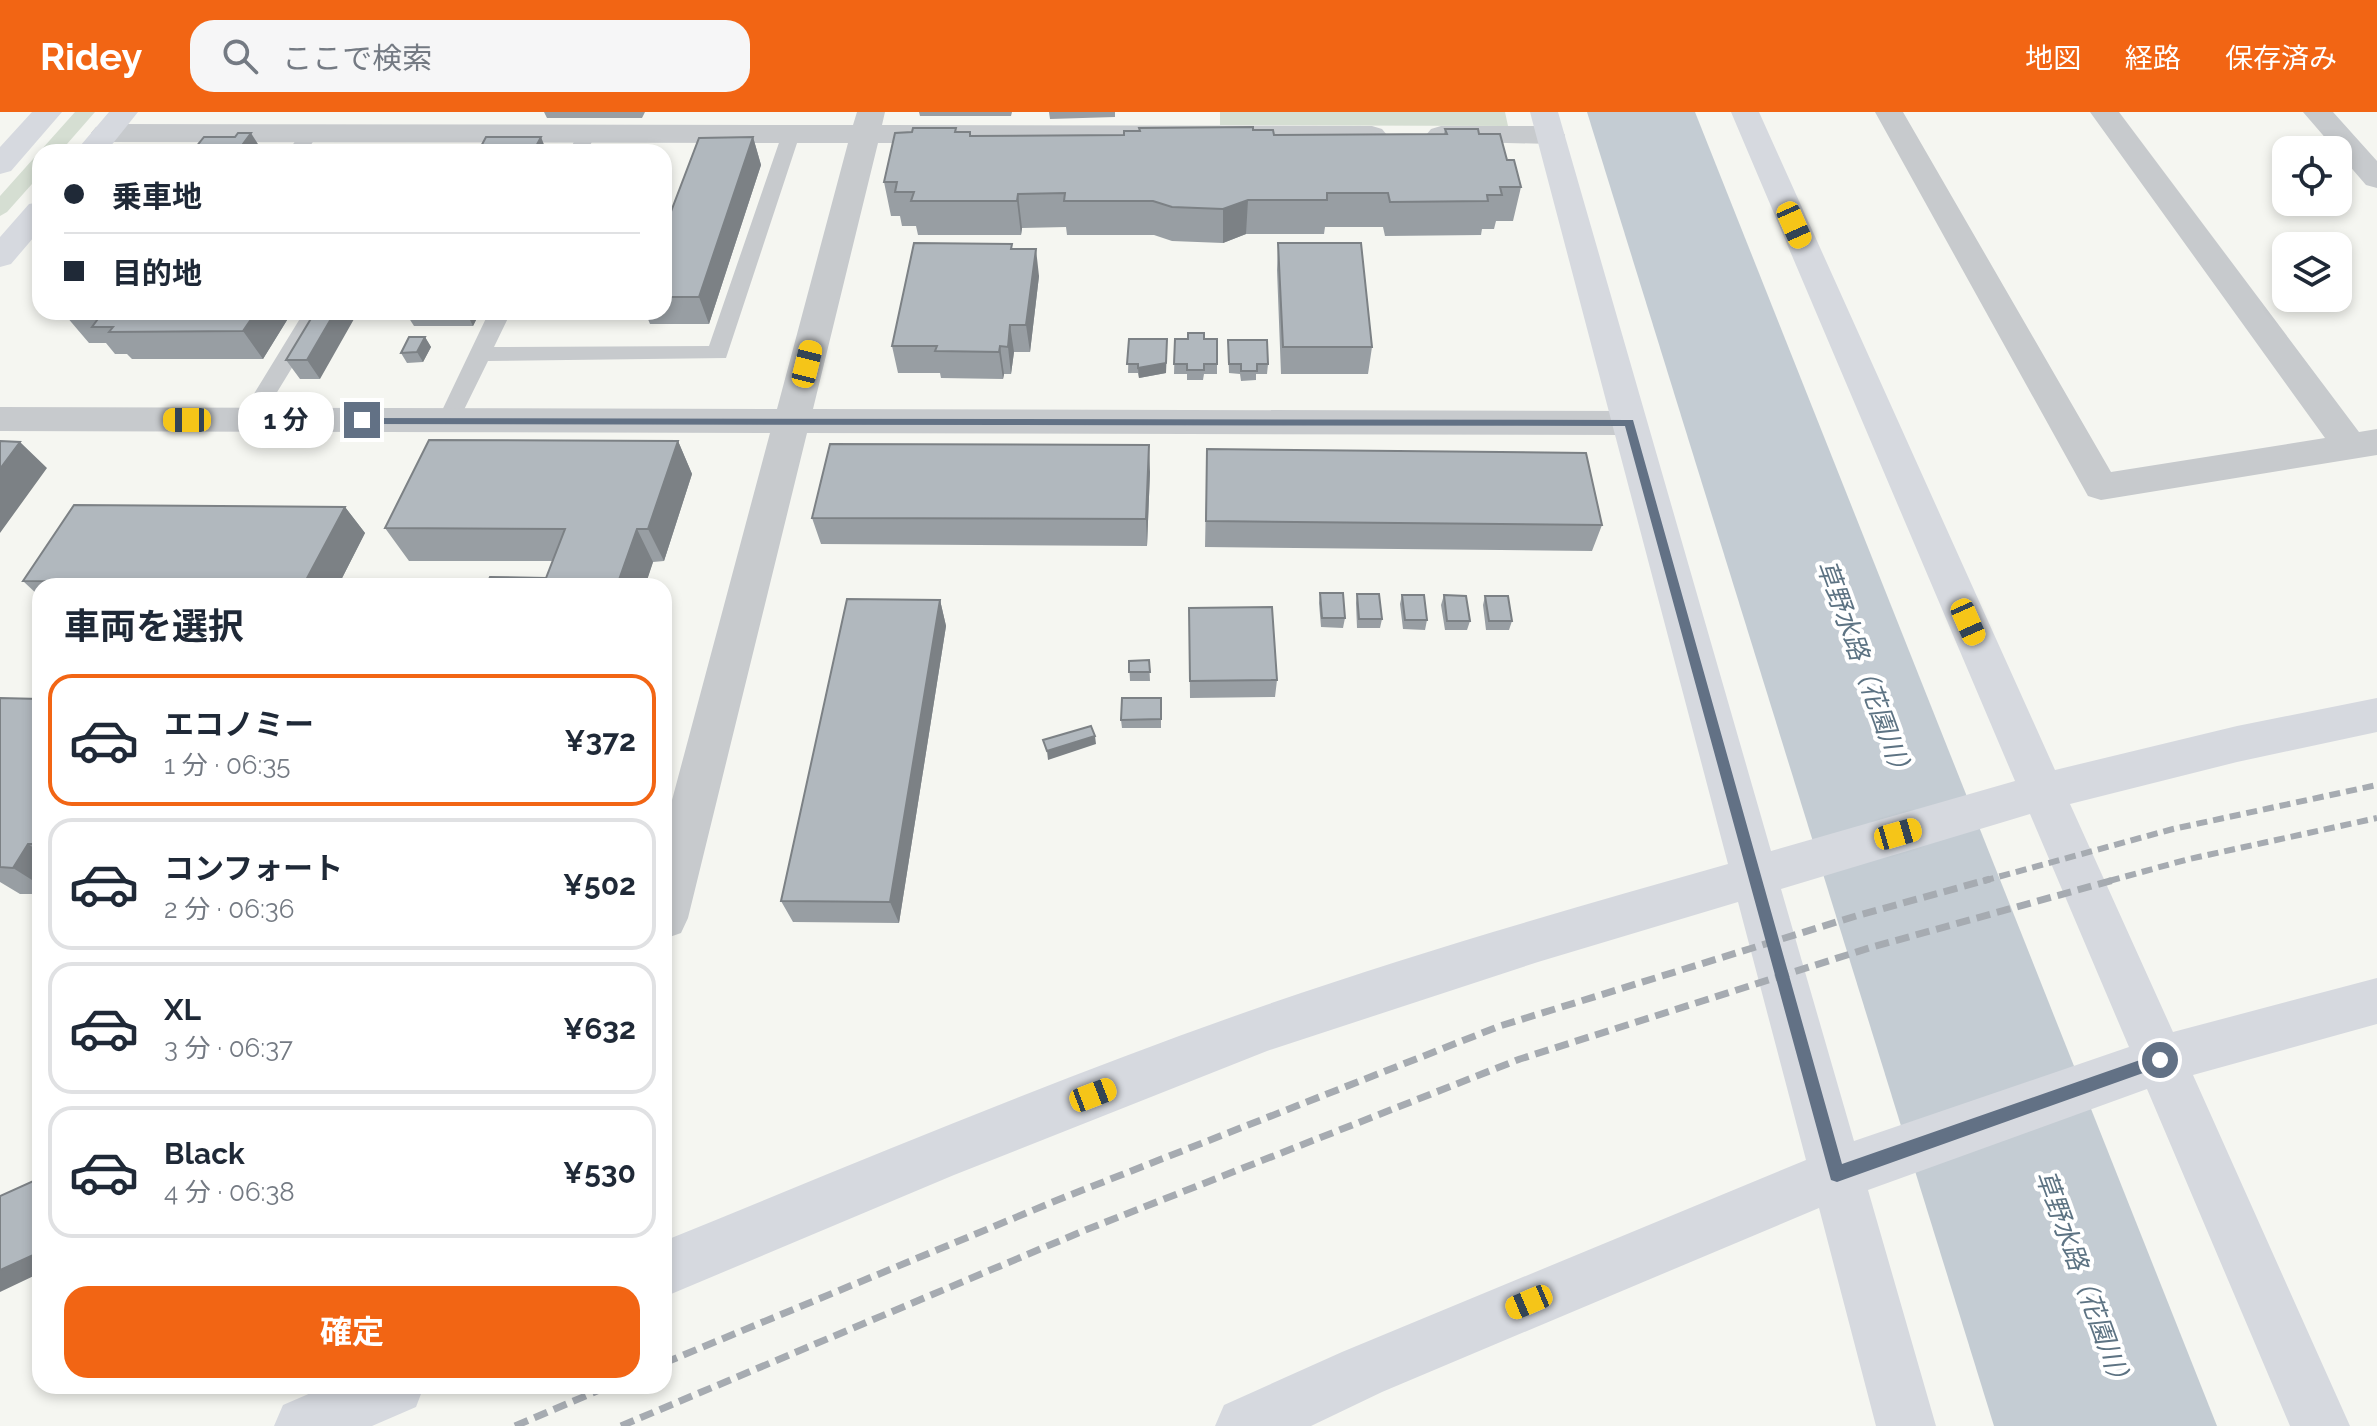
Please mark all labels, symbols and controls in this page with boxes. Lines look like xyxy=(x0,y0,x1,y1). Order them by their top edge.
search box xyxy=(190,20,750,92)
text: Ridey xyxy=(40,34,142,79)
icon: search xyxy=(218,34,262,78)
text: ここで検索 xyxy=(282,41,432,76)
text: 地図 xyxy=(2025,42,2081,75)
text: 経路 xyxy=(2125,42,2181,75)
text: 保存済み xyxy=(2225,42,2337,75)
map controls xyxy=(2272,136,2352,312)
button: locate xyxy=(2272,136,2352,216)
text: 乗車地 xyxy=(112,179,202,214)
car xyxy=(1773,198,1815,252)
button: layers xyxy=(2272,232,2352,312)
text: 目的地 xyxy=(112,256,202,291)
car xyxy=(790,338,824,390)
callout: 1 分 xyxy=(238,392,334,448)
route end xyxy=(344,402,380,438)
text: 1 分 xyxy=(263,405,309,435)
car xyxy=(163,408,211,432)
water label: 草野水路（花園川） xyxy=(1811,556,1919,786)
car xyxy=(1947,595,1989,649)
text: 車両を選択 xyxy=(64,605,244,647)
icon: car xyxy=(68,704,140,776)
text: エコノミー xyxy=(164,707,314,742)
text: ¥372 xyxy=(564,723,636,758)
text: 1 分 · 06:35 xyxy=(164,750,290,780)
car xyxy=(1872,816,1924,852)
icon: car xyxy=(68,848,140,920)
text: コンフォート xyxy=(164,851,343,886)
text: ¥502 xyxy=(563,867,636,902)
text: 2 分 · 06:36 xyxy=(164,894,294,924)
icon: car xyxy=(68,992,140,1064)
text: XL xyxy=(164,992,201,1027)
text: ¥632 xyxy=(563,1011,636,1046)
text: 3 分 · 06:37 xyxy=(164,1033,293,1063)
route start xyxy=(2142,1042,2178,1078)
car xyxy=(1066,1075,1120,1115)
icon: car xyxy=(68,1136,140,1208)
text: Black xyxy=(164,1136,245,1171)
text: ¥530 xyxy=(563,1155,636,1190)
water label: 草野水路（花園川） xyxy=(2030,1166,2138,1396)
text: 4 分 · 06:38 xyxy=(164,1177,295,1207)
car xyxy=(1502,1282,1556,1322)
button: 確定 xyxy=(64,1286,640,1378)

